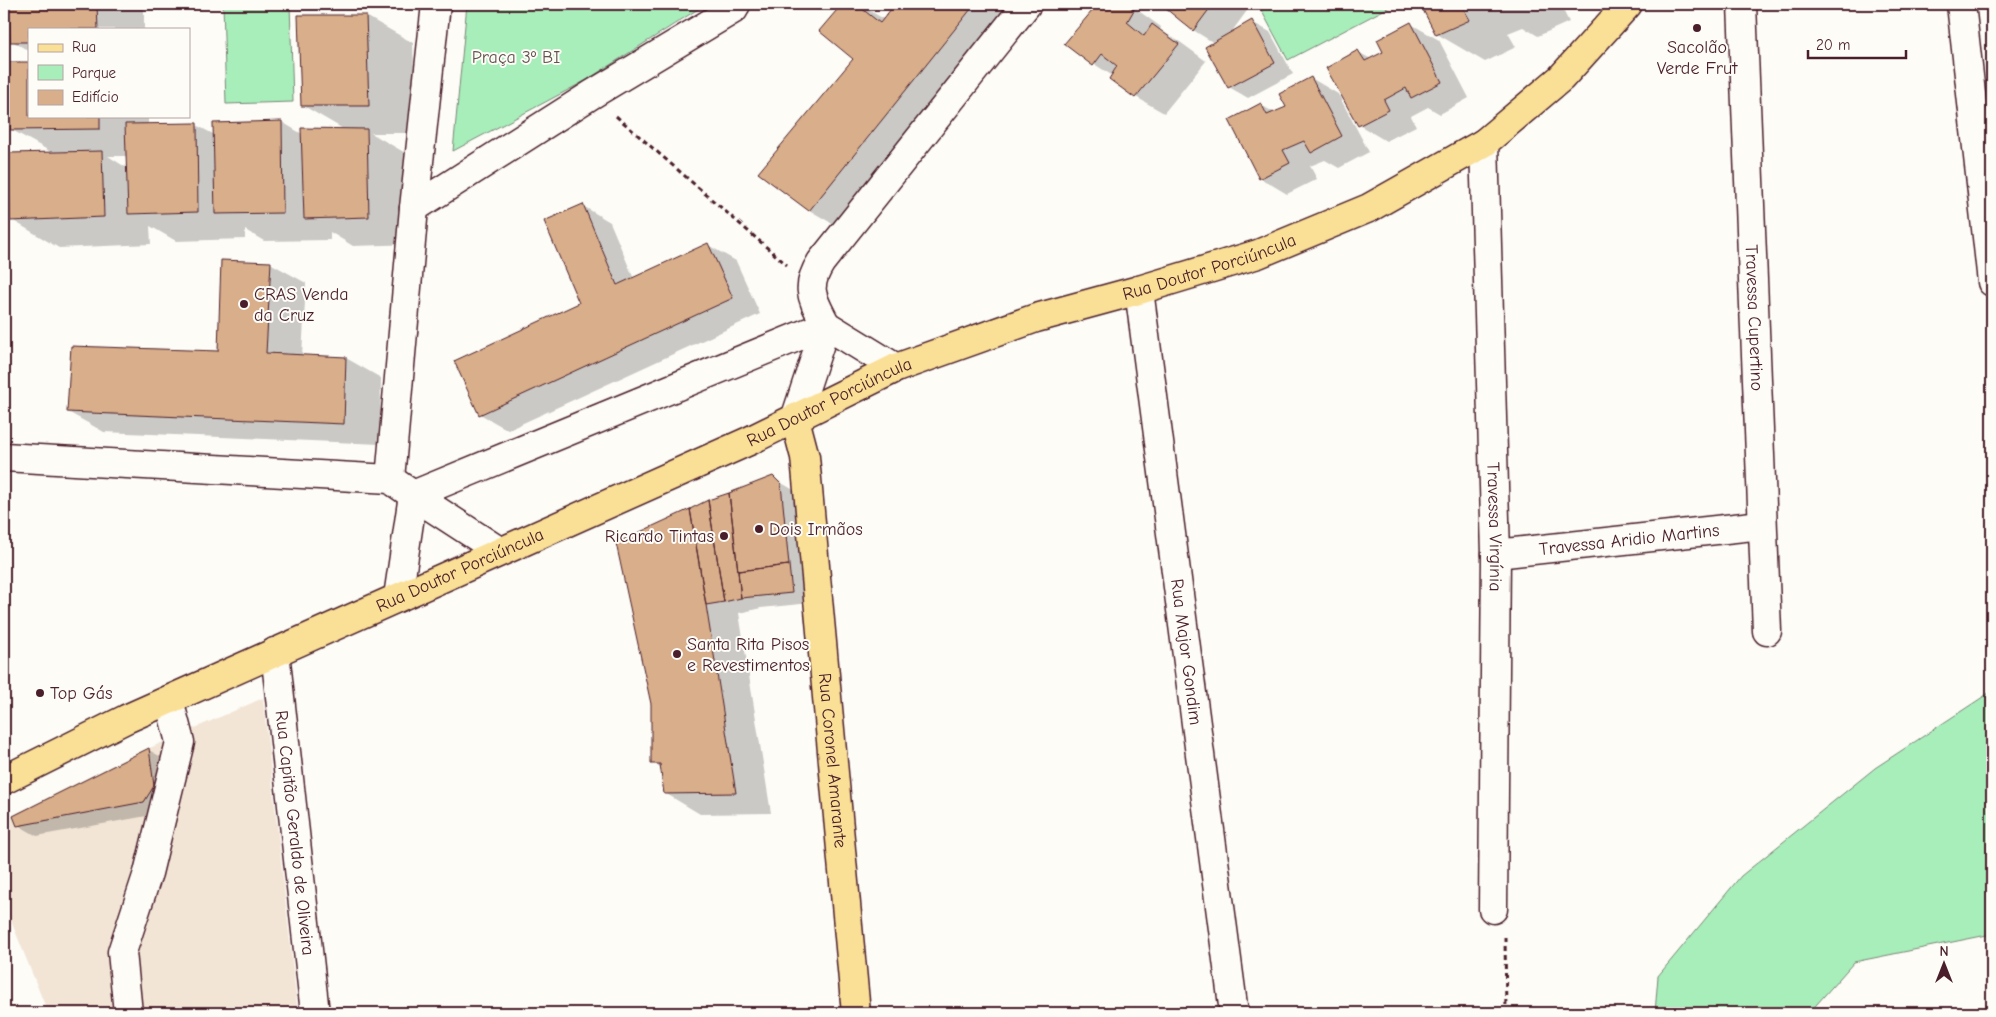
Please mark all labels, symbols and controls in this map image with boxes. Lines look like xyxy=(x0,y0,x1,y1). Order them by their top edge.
marker: Sacolão Verde Frut xyxy=(1691,22,1703,34)
legend xyxy=(28,28,190,118)
scale bar xyxy=(1808,28,1906,60)
text: 20 m xyxy=(1816,36,1850,54)
place label: Sacolão Verde Frut xyxy=(1657,37,1738,79)
text: Rua xyxy=(72,38,96,56)
park label: Praça 3º BI xyxy=(472,47,560,68)
text: Parque xyxy=(72,64,117,82)
text: Edifício xyxy=(72,88,119,106)
street label: Rua Doutor Porciúncula xyxy=(1120,229,1299,305)
street label: Travessa Cupertino xyxy=(1741,244,1767,391)
place label: CRAS Venda da Cruz xyxy=(254,284,349,326)
marker: CRAS Venda da Cruz xyxy=(238,298,250,310)
street label: Rua Doutor Porciúncula xyxy=(743,353,915,451)
street label: Travessa Virgínia xyxy=(1482,462,1506,592)
place label: Dois Irmãos xyxy=(769,519,863,540)
street label: Travessa Aridio Martins xyxy=(1538,520,1720,560)
marker: Dois Irmãos xyxy=(753,523,765,535)
street label: Rua Doutor Porciúncula xyxy=(373,524,547,617)
place label: Ricardo Tintas xyxy=(605,526,714,547)
marker: Ricardo Tintas xyxy=(718,530,730,542)
street label: Rua Major Gondim xyxy=(1166,577,1206,726)
place label: Santa Rita Pisos e Revestimentos xyxy=(687,634,810,676)
marker: Santa Rita Pisos e Revestimentos xyxy=(671,648,683,660)
street label: Rua Coronel Amarante xyxy=(814,672,851,849)
place label: Top Gás xyxy=(50,683,112,704)
marker: Top Gás xyxy=(34,687,46,699)
street label: Rua Capitão Geraldo de Oliveira xyxy=(271,709,319,957)
north arrow xyxy=(1918,940,1968,990)
text: N xyxy=(1939,943,1949,960)

